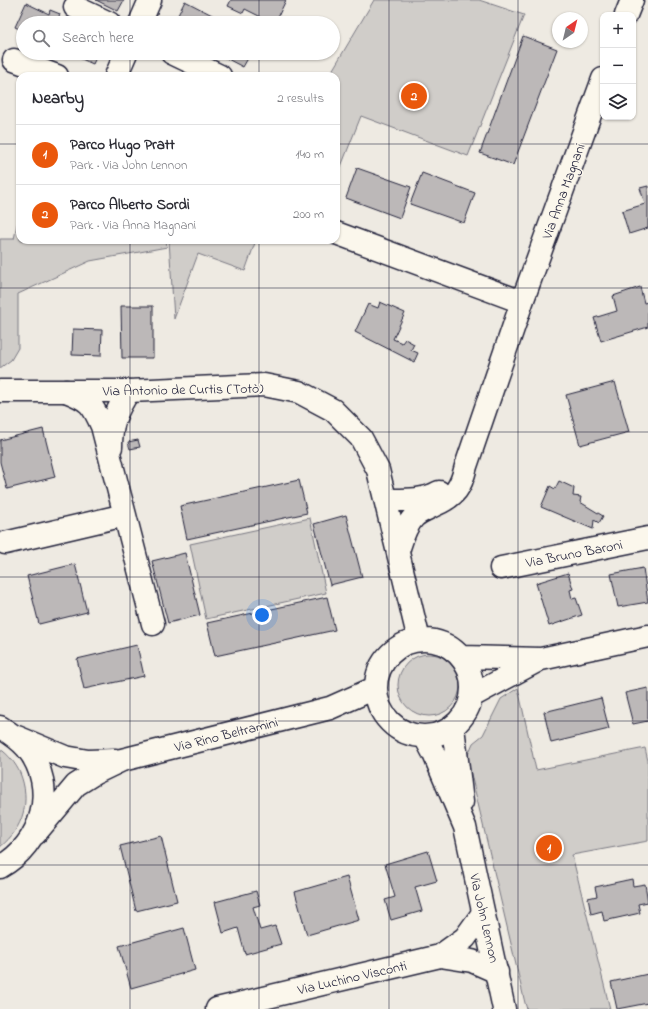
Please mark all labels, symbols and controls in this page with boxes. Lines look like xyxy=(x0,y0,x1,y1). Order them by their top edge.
north arrow xyxy=(552,12,588,48)
map controls xyxy=(600,12,636,120)
button: + xyxy=(600,12,636,48)
search box xyxy=(16,16,340,60)
icon: search xyxy=(30,27,52,49)
text: Search here xyxy=(62,27,134,49)
button: − xyxy=(600,48,636,84)
pin: 2 xyxy=(401,81,427,111)
button: layers xyxy=(600,84,636,120)
text: Nearby xyxy=(32,86,84,111)
text: 2 results xyxy=(277,89,324,108)
text: Parco Hugo Pratt xyxy=(70,134,175,156)
street label: Via Anna Magnani xyxy=(537,141,592,244)
text: 1 xyxy=(43,145,47,164)
text: 140 m xyxy=(296,145,324,164)
text: Park · Via John Lennon xyxy=(70,156,187,175)
text: Parco Alberto Sordi xyxy=(70,194,190,216)
text: 2 xyxy=(42,205,48,224)
text: 200 m xyxy=(293,205,324,224)
text: Park · Via Anna Magnani xyxy=(70,216,196,235)
street label: Via Antonio de Curtis (Totò) xyxy=(101,379,264,402)
street label: Via Bruno Baroni xyxy=(523,535,625,574)
your location xyxy=(252,605,272,625)
street label: Via Rino Beltramini xyxy=(171,712,280,759)
pin: 1 xyxy=(536,833,562,863)
street label: Via John Lennon xyxy=(463,871,504,965)
street label: Via Luchino Visconti xyxy=(295,956,409,1001)

